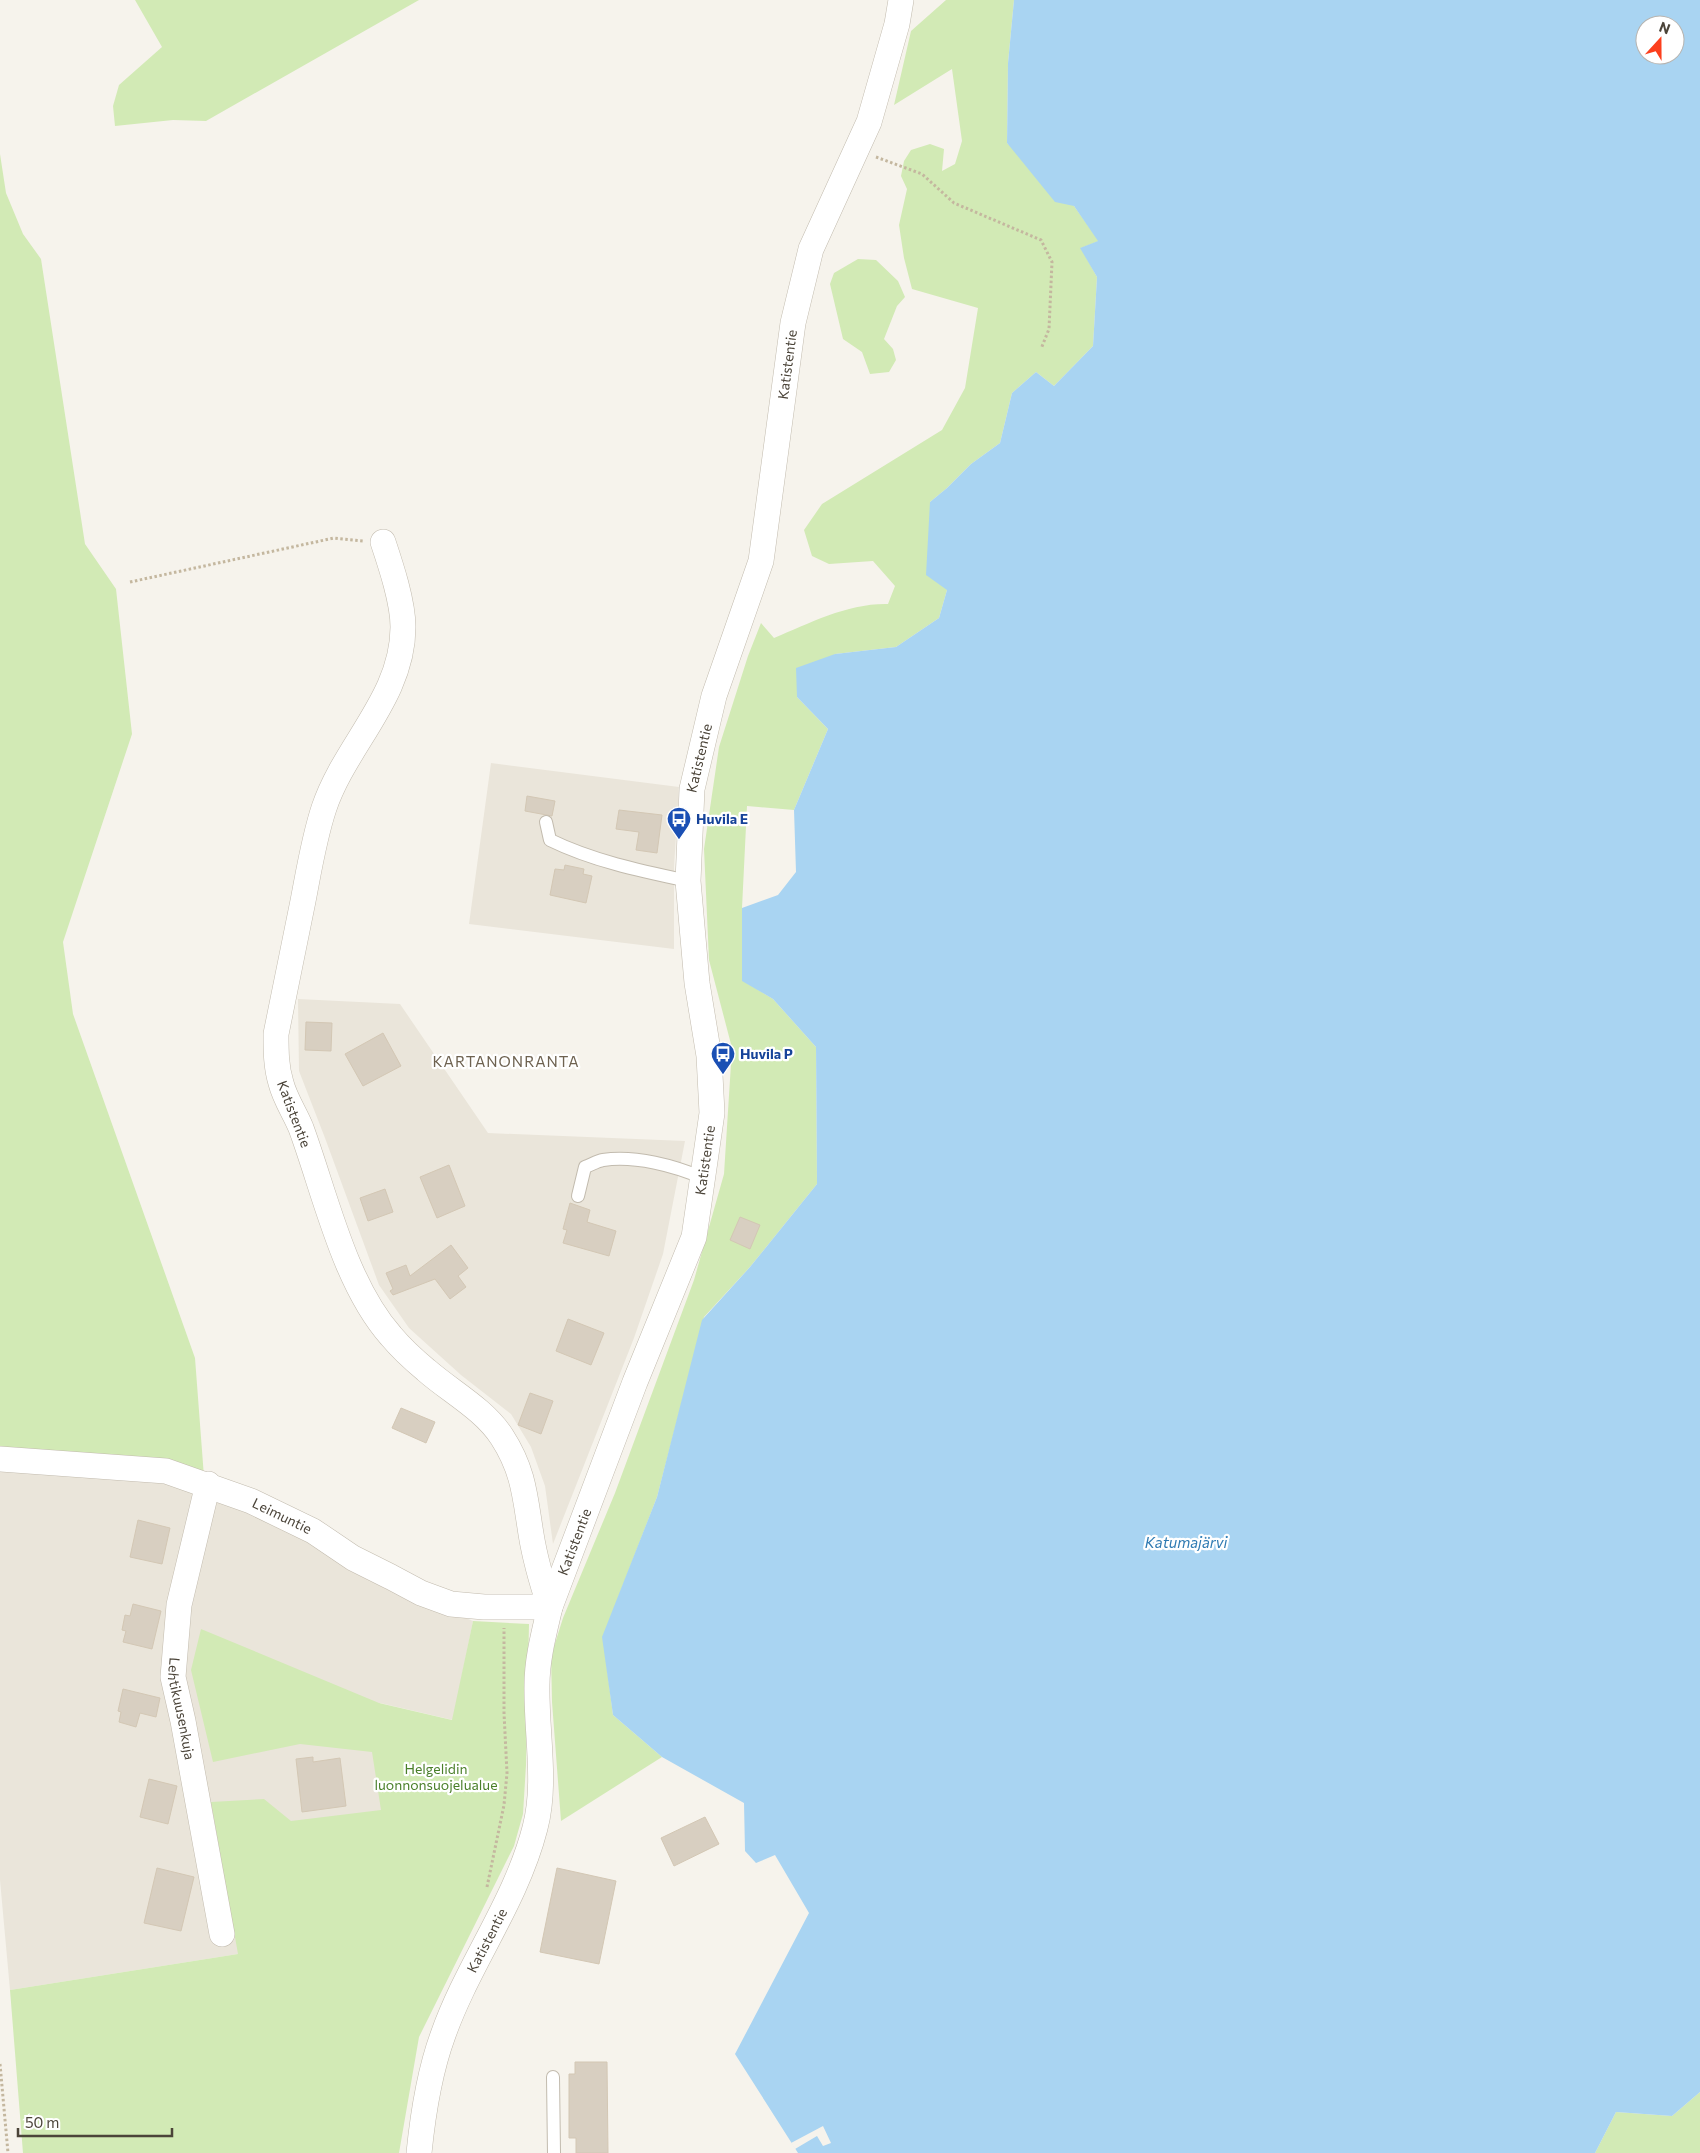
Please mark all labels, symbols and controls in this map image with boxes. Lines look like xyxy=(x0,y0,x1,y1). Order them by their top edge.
north arrow xyxy=(1635,15,1685,65)
text: N xyxy=(1657,18,1673,37)
street label: Katistentie xyxy=(774,329,800,400)
street label: Katistentie xyxy=(682,722,715,794)
bus stop icon: Huvila E xyxy=(666,806,692,840)
place label: Huvila E xyxy=(696,810,748,827)
bus stop icon: Huvila P xyxy=(710,1041,736,1075)
place label: Huvila P xyxy=(740,1045,793,1062)
district label: KARTANONRANTA xyxy=(432,1052,580,1070)
street label: Katistentie xyxy=(274,1078,315,1150)
street label: Katistentie xyxy=(691,1124,718,1196)
street label: Leimuntie xyxy=(250,1494,315,1537)
street label: Katistentie xyxy=(554,1506,594,1578)
water label: Katumajärvi xyxy=(1145,1533,1228,1551)
street label: Lehtikuusenkuja xyxy=(165,1657,199,1761)
park label: Helgelidin luonnonsuojelualue xyxy=(374,1760,498,1793)
street label: Katistentie xyxy=(463,1905,510,1975)
scale bar xyxy=(18,2106,171,2138)
text: 50 m xyxy=(25,2113,59,2131)

